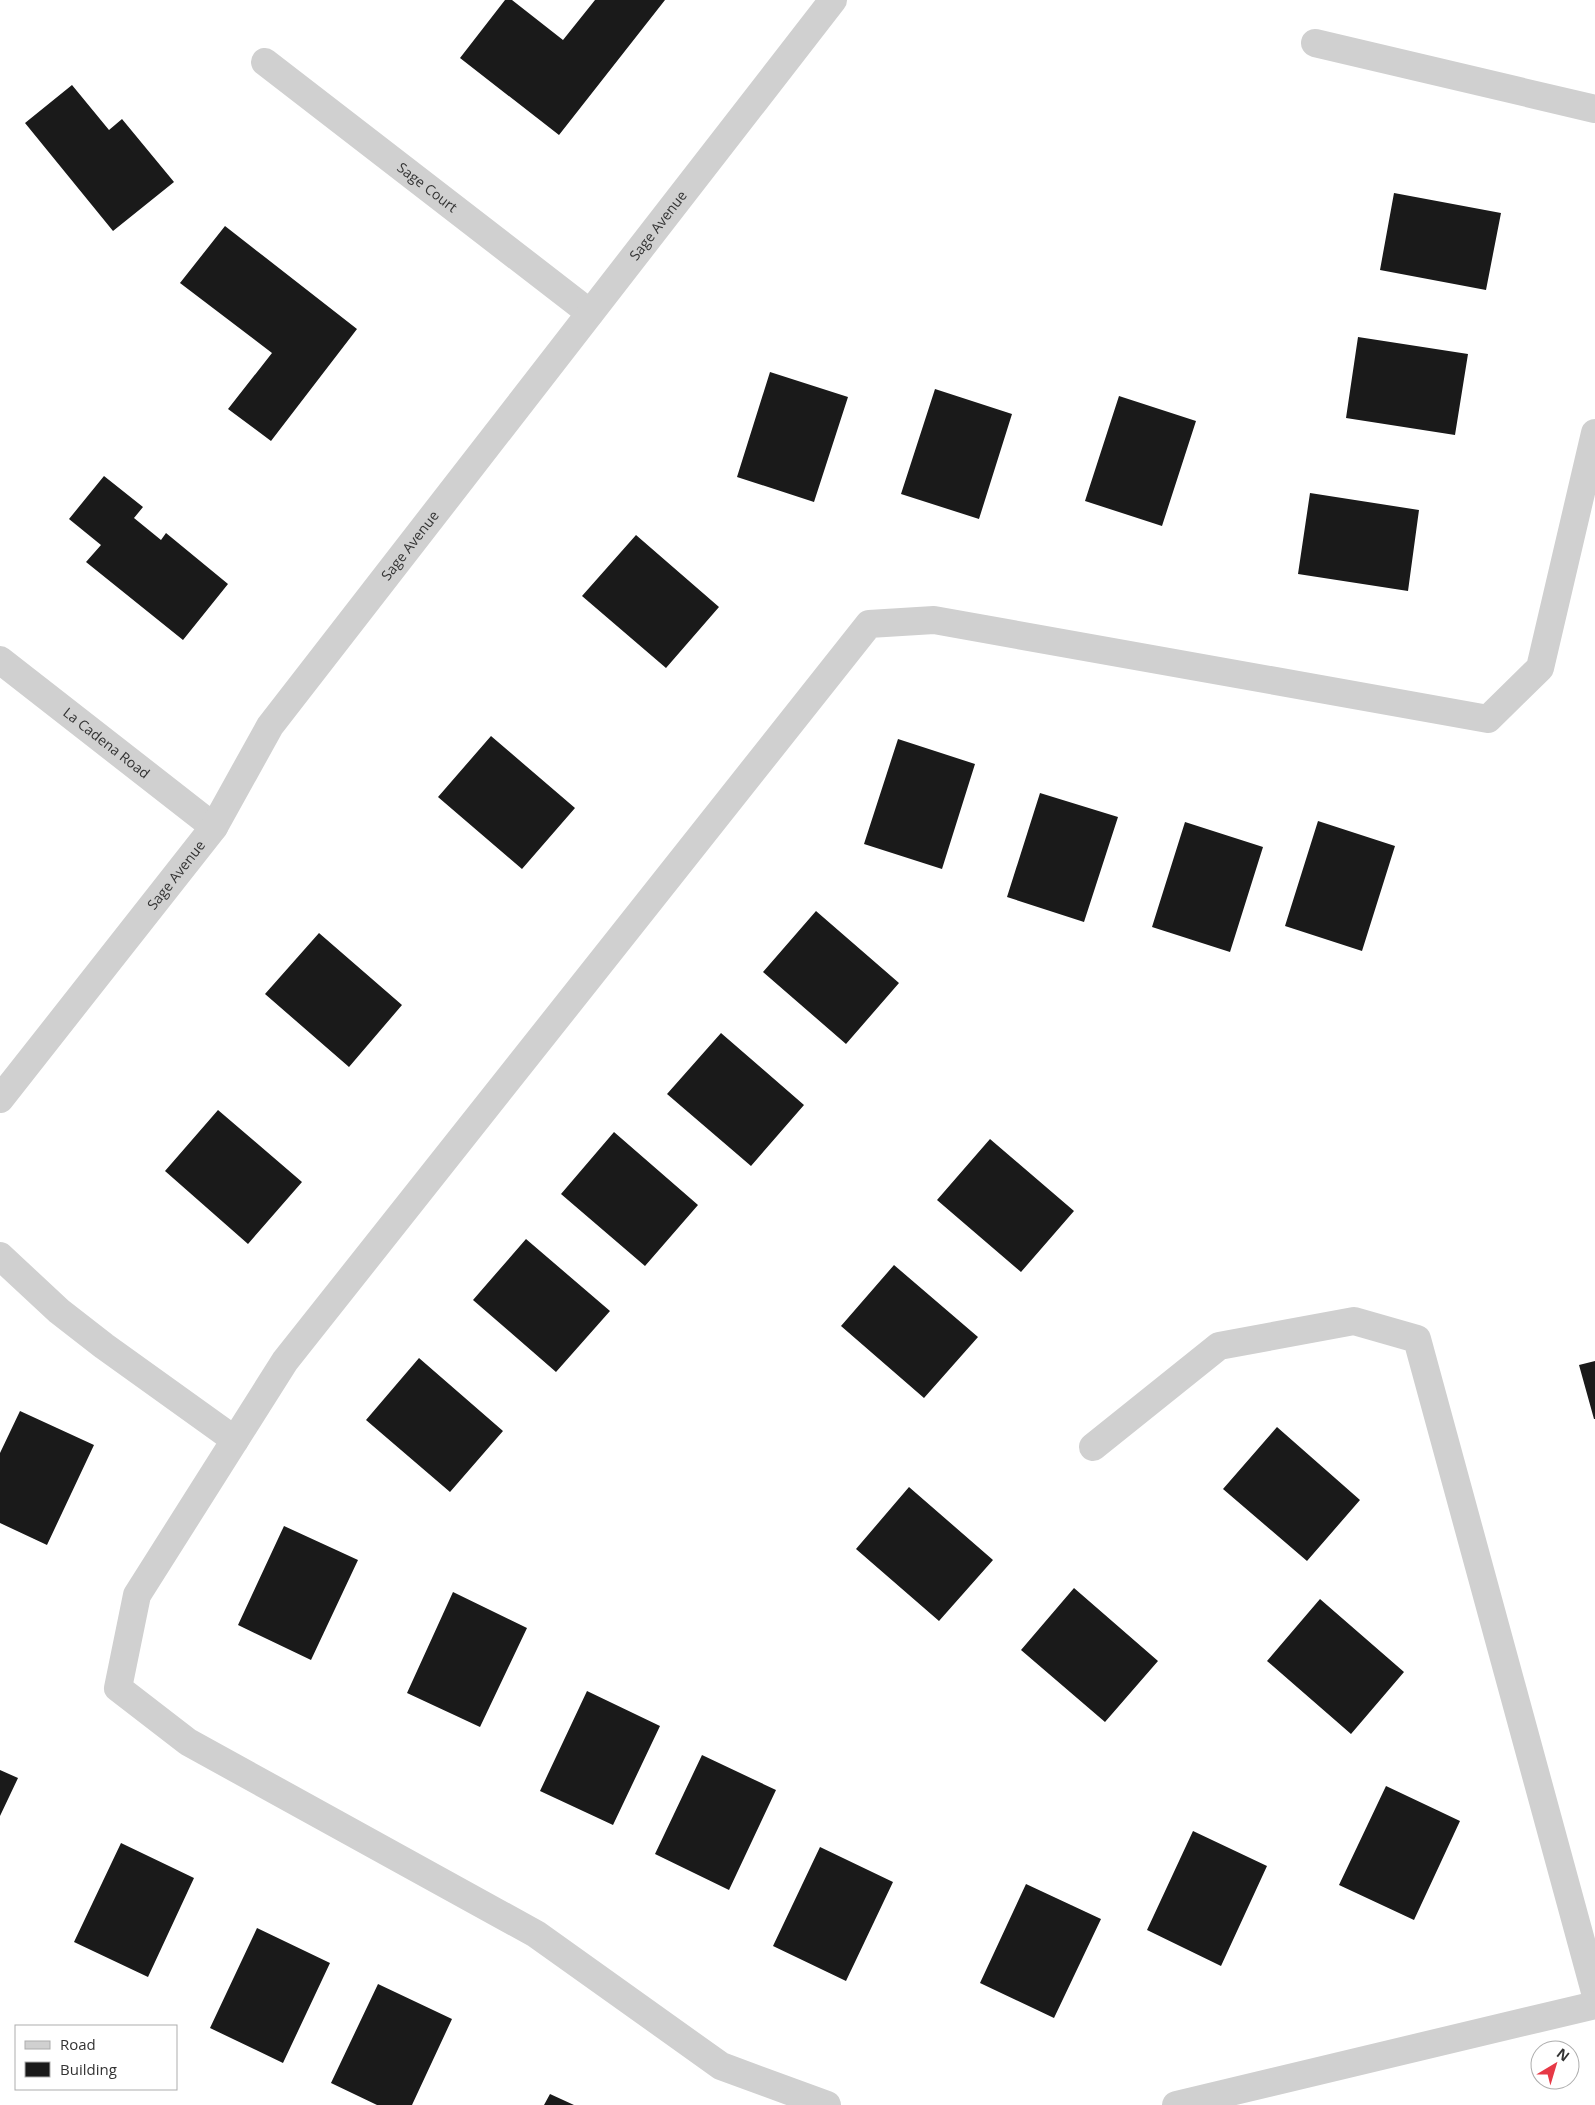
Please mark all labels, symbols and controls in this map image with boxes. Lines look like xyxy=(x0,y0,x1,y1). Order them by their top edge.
street label: Sage Court xyxy=(394,158,462,216)
street label: Sage Avenue xyxy=(625,186,691,264)
street label: Sage Avenue xyxy=(377,506,443,584)
street label: La Cadena Road xyxy=(59,703,154,783)
street label: Sage Avenue xyxy=(143,836,209,913)
legend xyxy=(15,2025,178,2090)
text: Road xyxy=(60,2034,96,2054)
north arrow xyxy=(1530,2040,1580,2090)
text: N xyxy=(1553,2043,1574,2065)
text: Building xyxy=(60,2059,117,2079)

